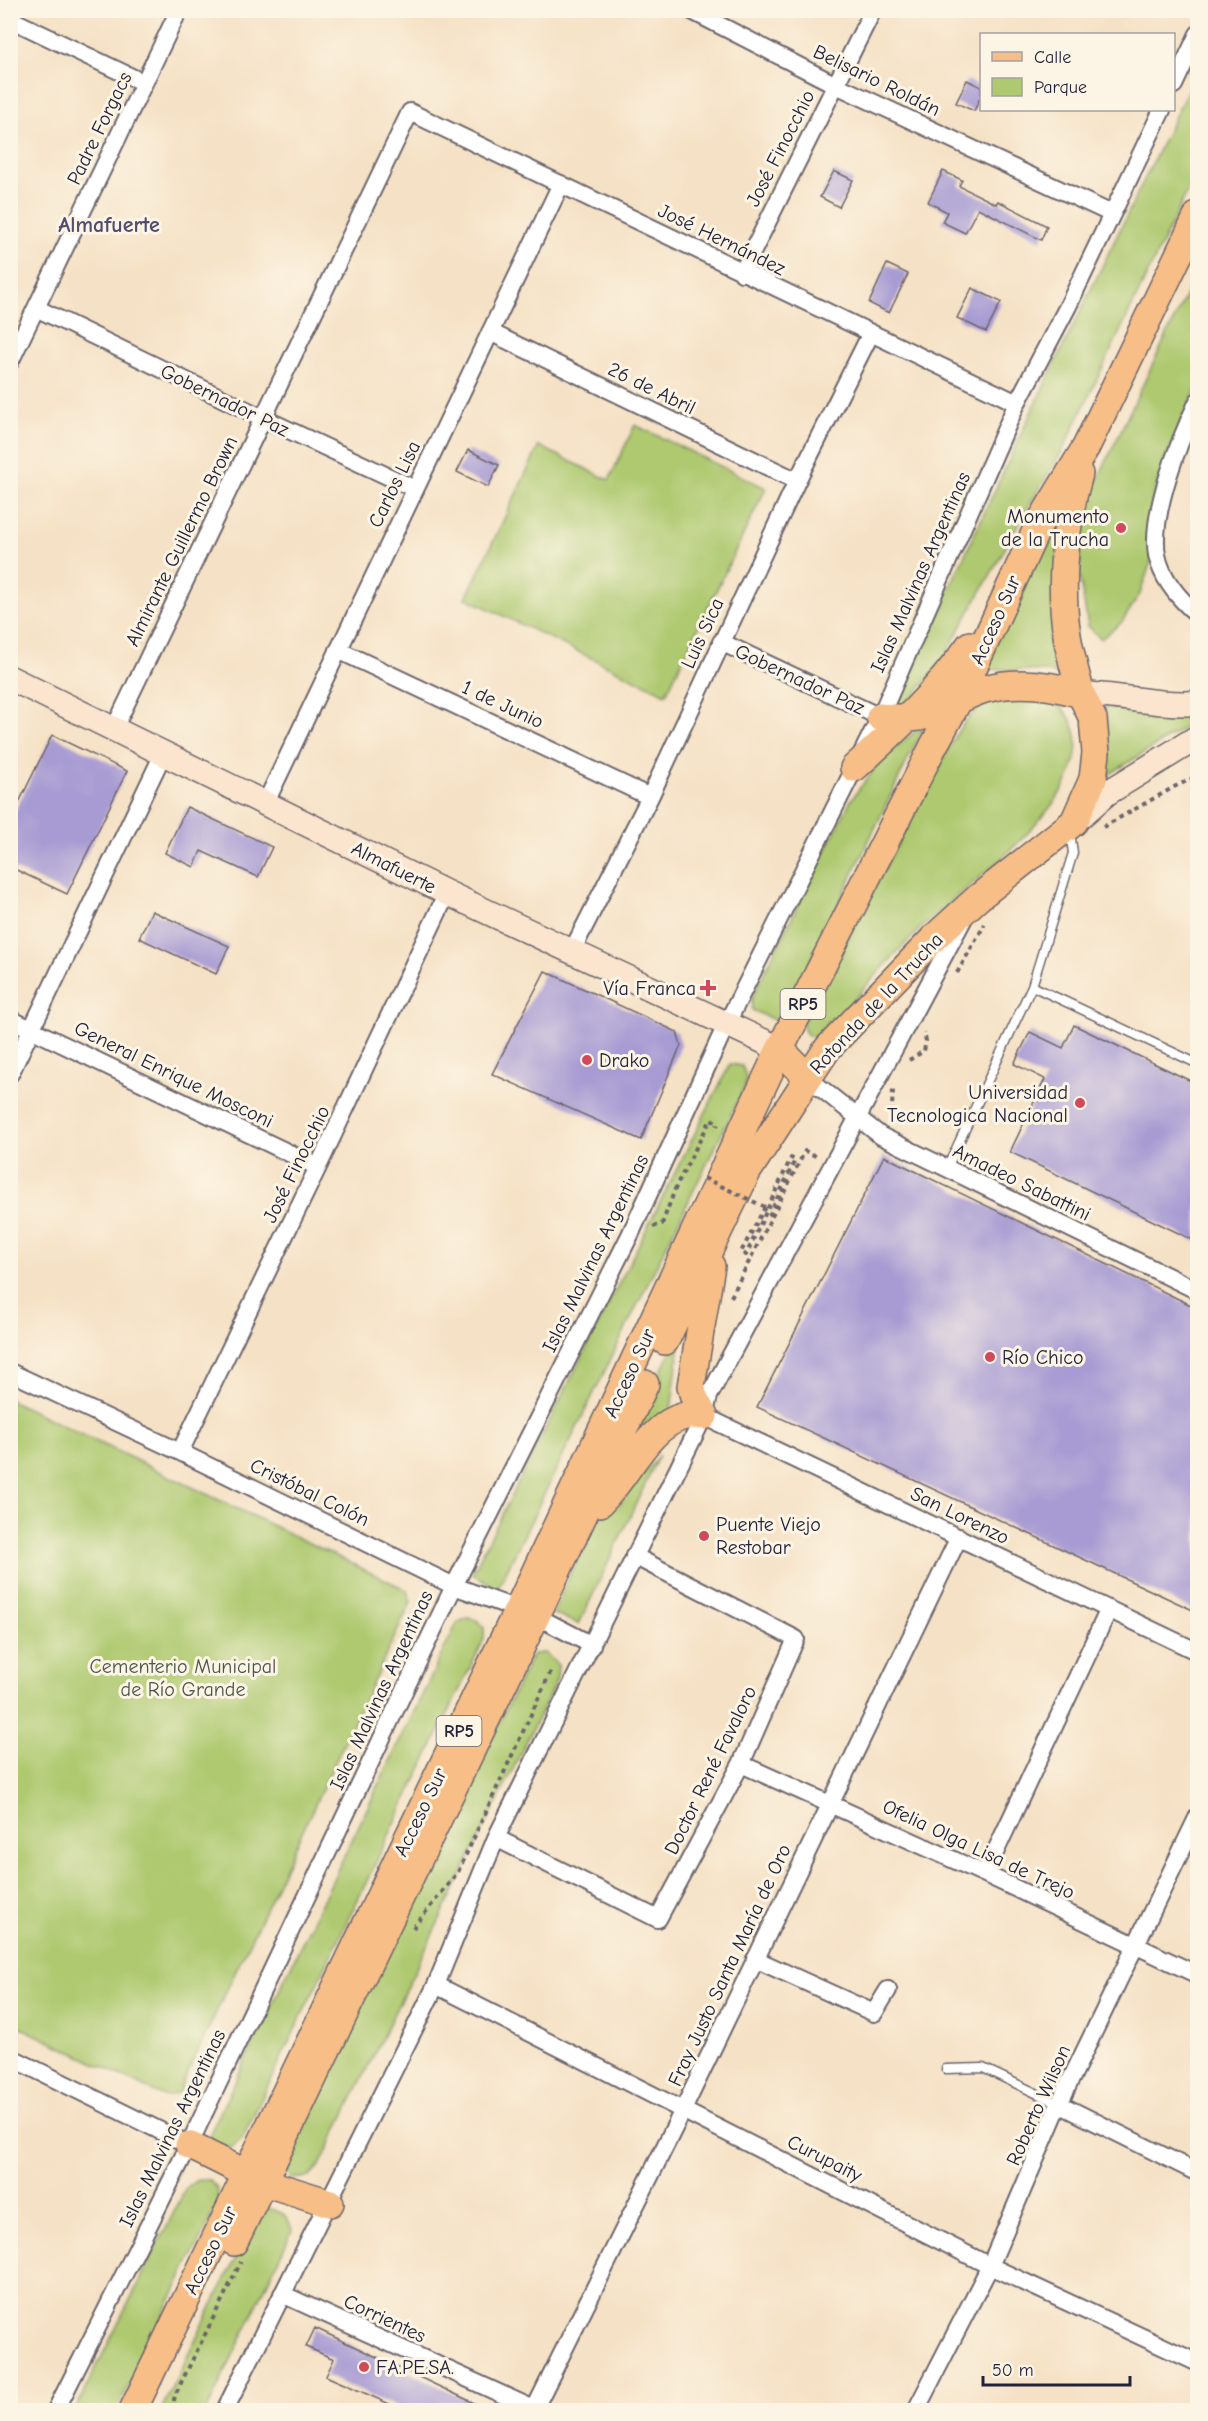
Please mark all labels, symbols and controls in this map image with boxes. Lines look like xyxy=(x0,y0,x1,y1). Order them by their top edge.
legend xyxy=(980,33,1175,111)
street label: Belisario Roldán xyxy=(810,40,944,121)
text: Calle xyxy=(1034,47,1071,68)
street label: Padre Forgacs xyxy=(62,68,137,188)
text: Parque xyxy=(1034,77,1087,98)
street label: José Finocchio xyxy=(741,86,820,210)
street label: José Hernández xyxy=(654,199,789,280)
district label: Almafuerte xyxy=(58,212,160,238)
street label: 26 de Abril xyxy=(604,357,699,419)
street label: Gobernador Paz xyxy=(157,359,293,442)
street label: Almirante Guillermo Brown xyxy=(121,432,242,650)
street label: Carlos Lisa xyxy=(364,437,425,531)
street label: Islas Malvinas Argentinas xyxy=(866,468,975,676)
place label: Monumento de la Trucha xyxy=(1001,505,1109,551)
marker: Monumento de la Trucha xyxy=(1114,521,1128,535)
street label: Acceso Sur xyxy=(966,572,1025,669)
street label: Luis Sica xyxy=(676,594,729,672)
street label: Gobernador Paz xyxy=(731,639,868,720)
street label: 1 de Junio xyxy=(458,676,547,733)
street label: Almafuerte xyxy=(348,836,440,899)
street label: Rotonda de la Trucha xyxy=(805,928,948,1079)
place label: Vía Franca xyxy=(603,977,696,1000)
marker: Vía Franca xyxy=(701,981,715,995)
road number: RP5 xyxy=(780,989,826,1019)
street label: General Enrique Mosconi xyxy=(71,1016,277,1133)
place label: Drako xyxy=(599,1049,649,1072)
marker: Drako xyxy=(580,1053,594,1067)
place label: Universidad Tecnologica Nacional xyxy=(887,1081,1068,1127)
marker: Universidad Tecnologica Nacional xyxy=(1073,1096,1087,1110)
street label: José Finocchio xyxy=(258,1102,335,1227)
street label: Amadeo Sabattini xyxy=(949,1139,1094,1226)
street label: Islas Malvinas Argentinas xyxy=(538,1151,653,1356)
street label: Acceso Sur xyxy=(599,1325,660,1421)
place label: Río Chico xyxy=(1002,1346,1084,1369)
marker: Río Chico xyxy=(983,1350,997,1364)
street label: Cristóbal Colón xyxy=(246,1454,373,1531)
street label: San Lorenzo xyxy=(907,1482,1013,1549)
place label: Puente Viejo Restobar xyxy=(716,1513,821,1559)
marker: Puente Viejo Restobar xyxy=(697,1529,711,1543)
street label: Islas Malvinas Argentinas xyxy=(325,1587,438,1793)
park label: Cementerio Municipal de Río Grande xyxy=(90,1655,276,1701)
street label: Doctor René Favaloro xyxy=(660,1682,761,1858)
road number: RP5 xyxy=(436,1716,482,1746)
street label: Acceso Sur xyxy=(389,1764,452,1860)
street label: Ofelia Olga Lisa de Trejo xyxy=(879,1795,1078,1904)
street label: Fray Justo Santa María de Oro xyxy=(663,1840,796,2090)
street label: Islas Malvinas Argentinas xyxy=(115,2026,230,2231)
street label: Roberto Wilson xyxy=(1002,2041,1075,2169)
street label: Curupaity xyxy=(784,2130,866,2187)
street label: Acceso Sur xyxy=(179,2202,242,2298)
street label: Corrientes xyxy=(340,2289,429,2347)
scale bar xyxy=(983,2349,1130,2387)
place label: FA.PE.SA. xyxy=(376,2356,454,2379)
marker: FA.PE.SA. xyxy=(357,2360,371,2374)
text: 50 m xyxy=(992,2360,1034,2381)

